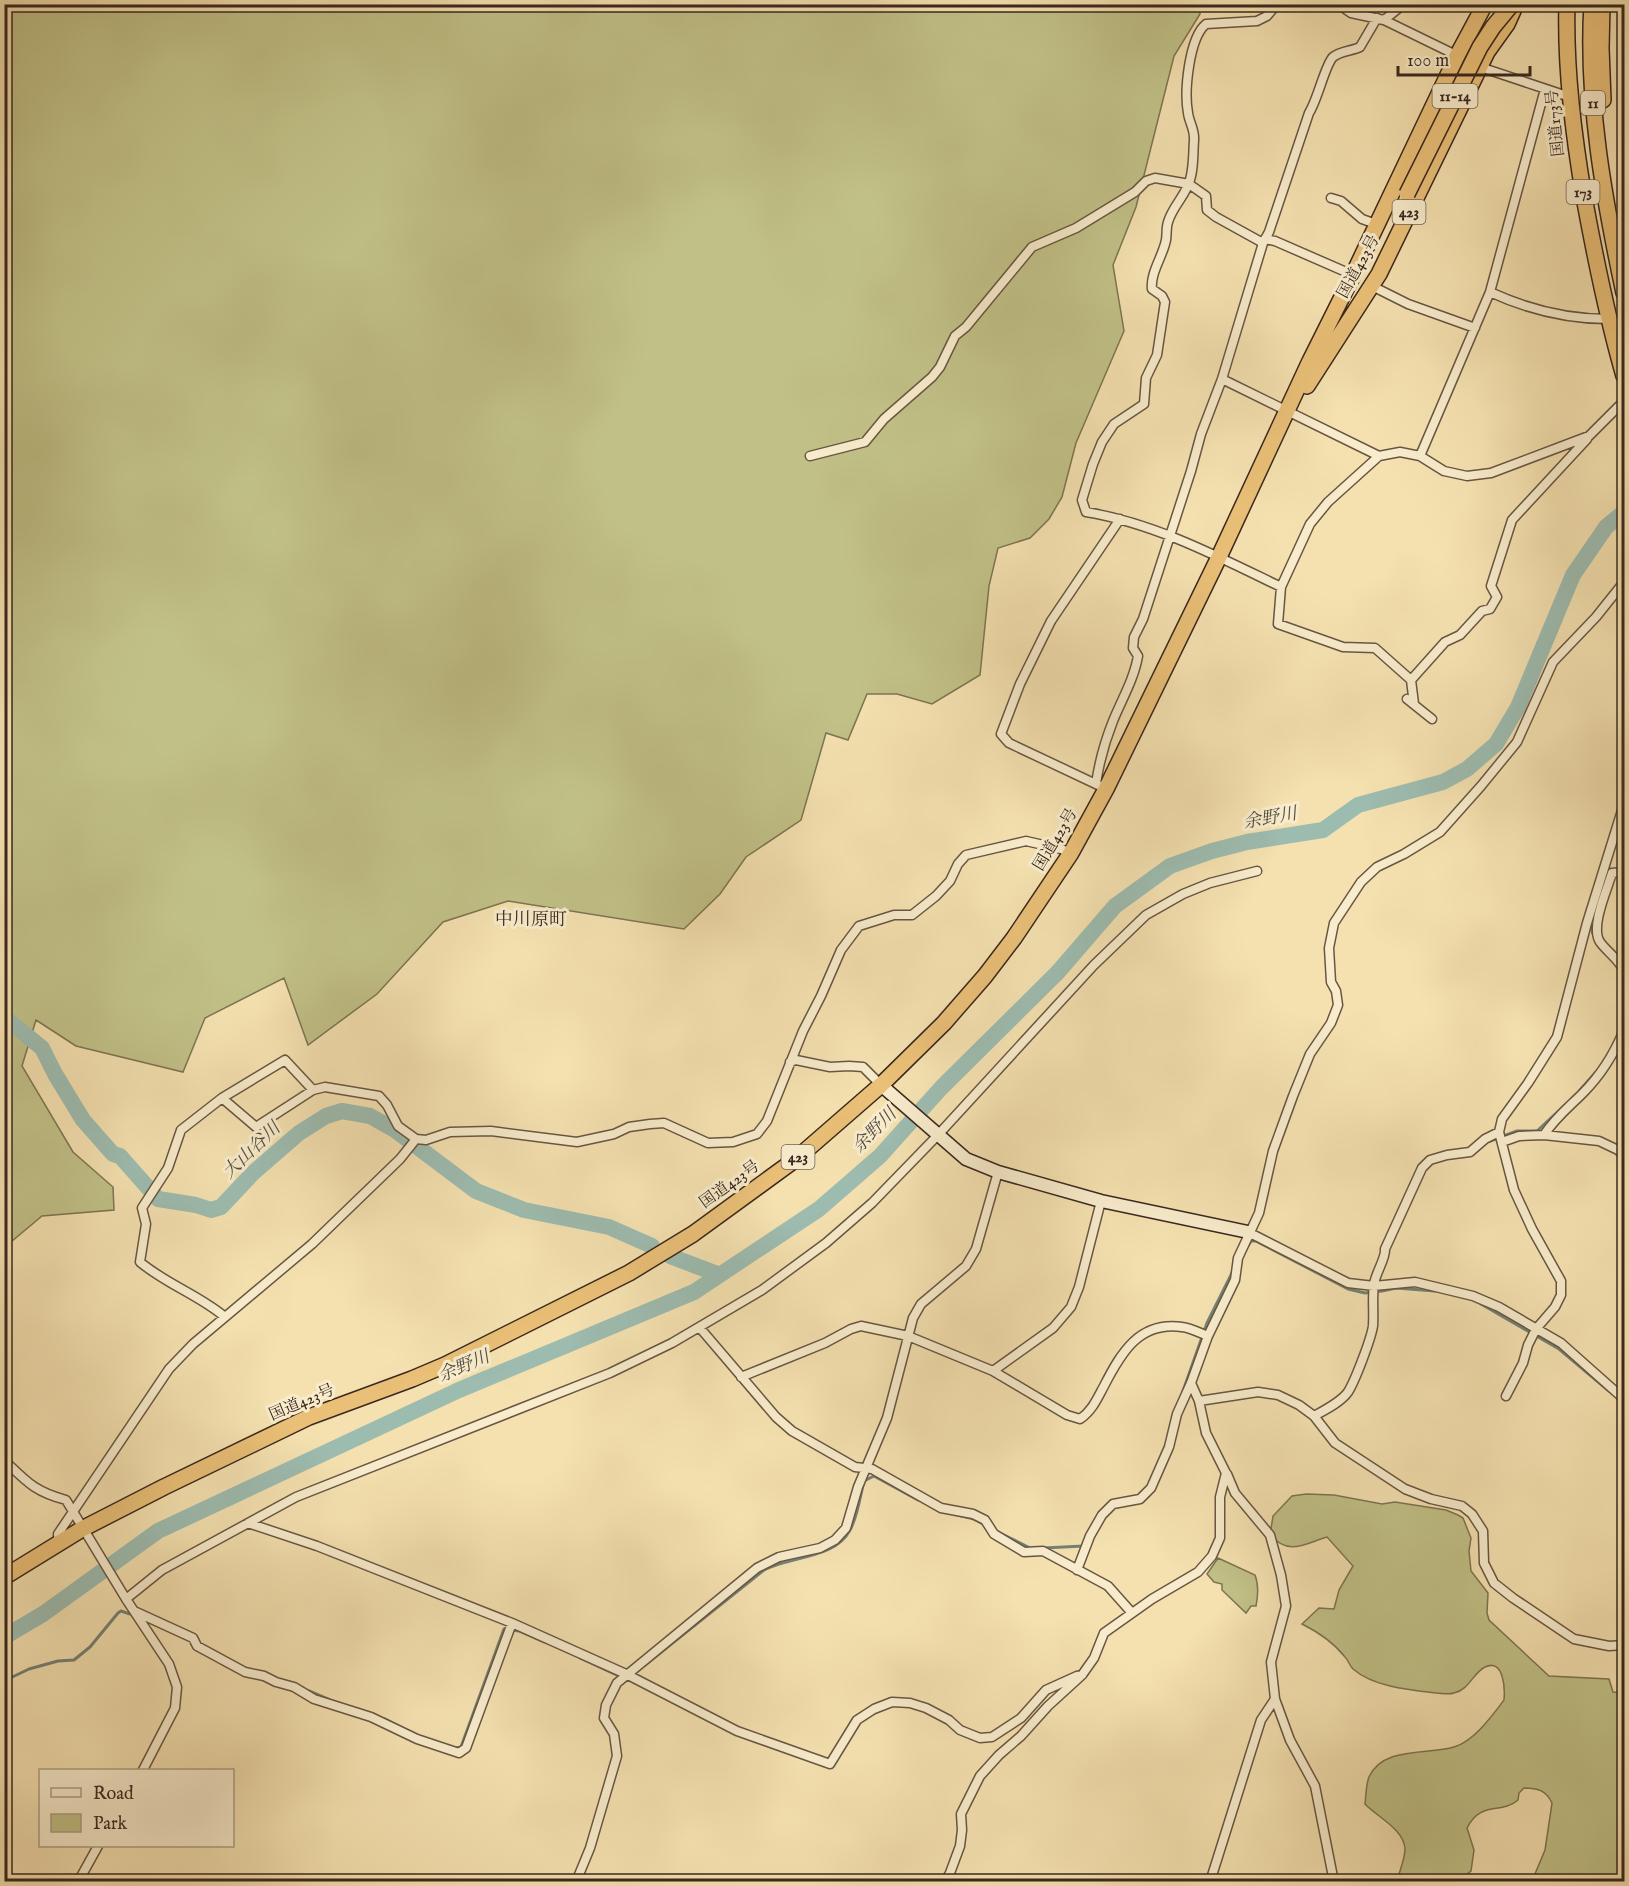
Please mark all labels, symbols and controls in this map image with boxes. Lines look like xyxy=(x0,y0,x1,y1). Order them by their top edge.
scale bar xyxy=(1398,39,1530,77)
text: 100 m xyxy=(1407,50,1449,73)
road number: 11-14 xyxy=(1432,84,1478,108)
street label: 国道173号 xyxy=(1543,88,1569,158)
road number: 11 xyxy=(1581,91,1605,115)
road number: 173 xyxy=(1566,180,1600,204)
road number: 423 xyxy=(1392,200,1426,224)
street label: 国道423号 xyxy=(1333,232,1385,302)
water label: 余野川 xyxy=(1241,803,1301,835)
street label: 国道423号 xyxy=(1030,805,1082,875)
district label: 中川原町 xyxy=(495,909,567,932)
water label: 余野川 xyxy=(848,1102,903,1158)
water label: 大山谷川 xyxy=(218,1116,287,1184)
road number: 423 xyxy=(782,1145,814,1169)
street label: 国道423号 xyxy=(696,1157,764,1213)
water label: 余野川 xyxy=(435,1345,495,1388)
street label: 国道423号 xyxy=(266,1380,338,1426)
legend xyxy=(39,1769,234,1847)
text: Road xyxy=(93,1783,134,1806)
text: Park xyxy=(93,1813,128,1836)

